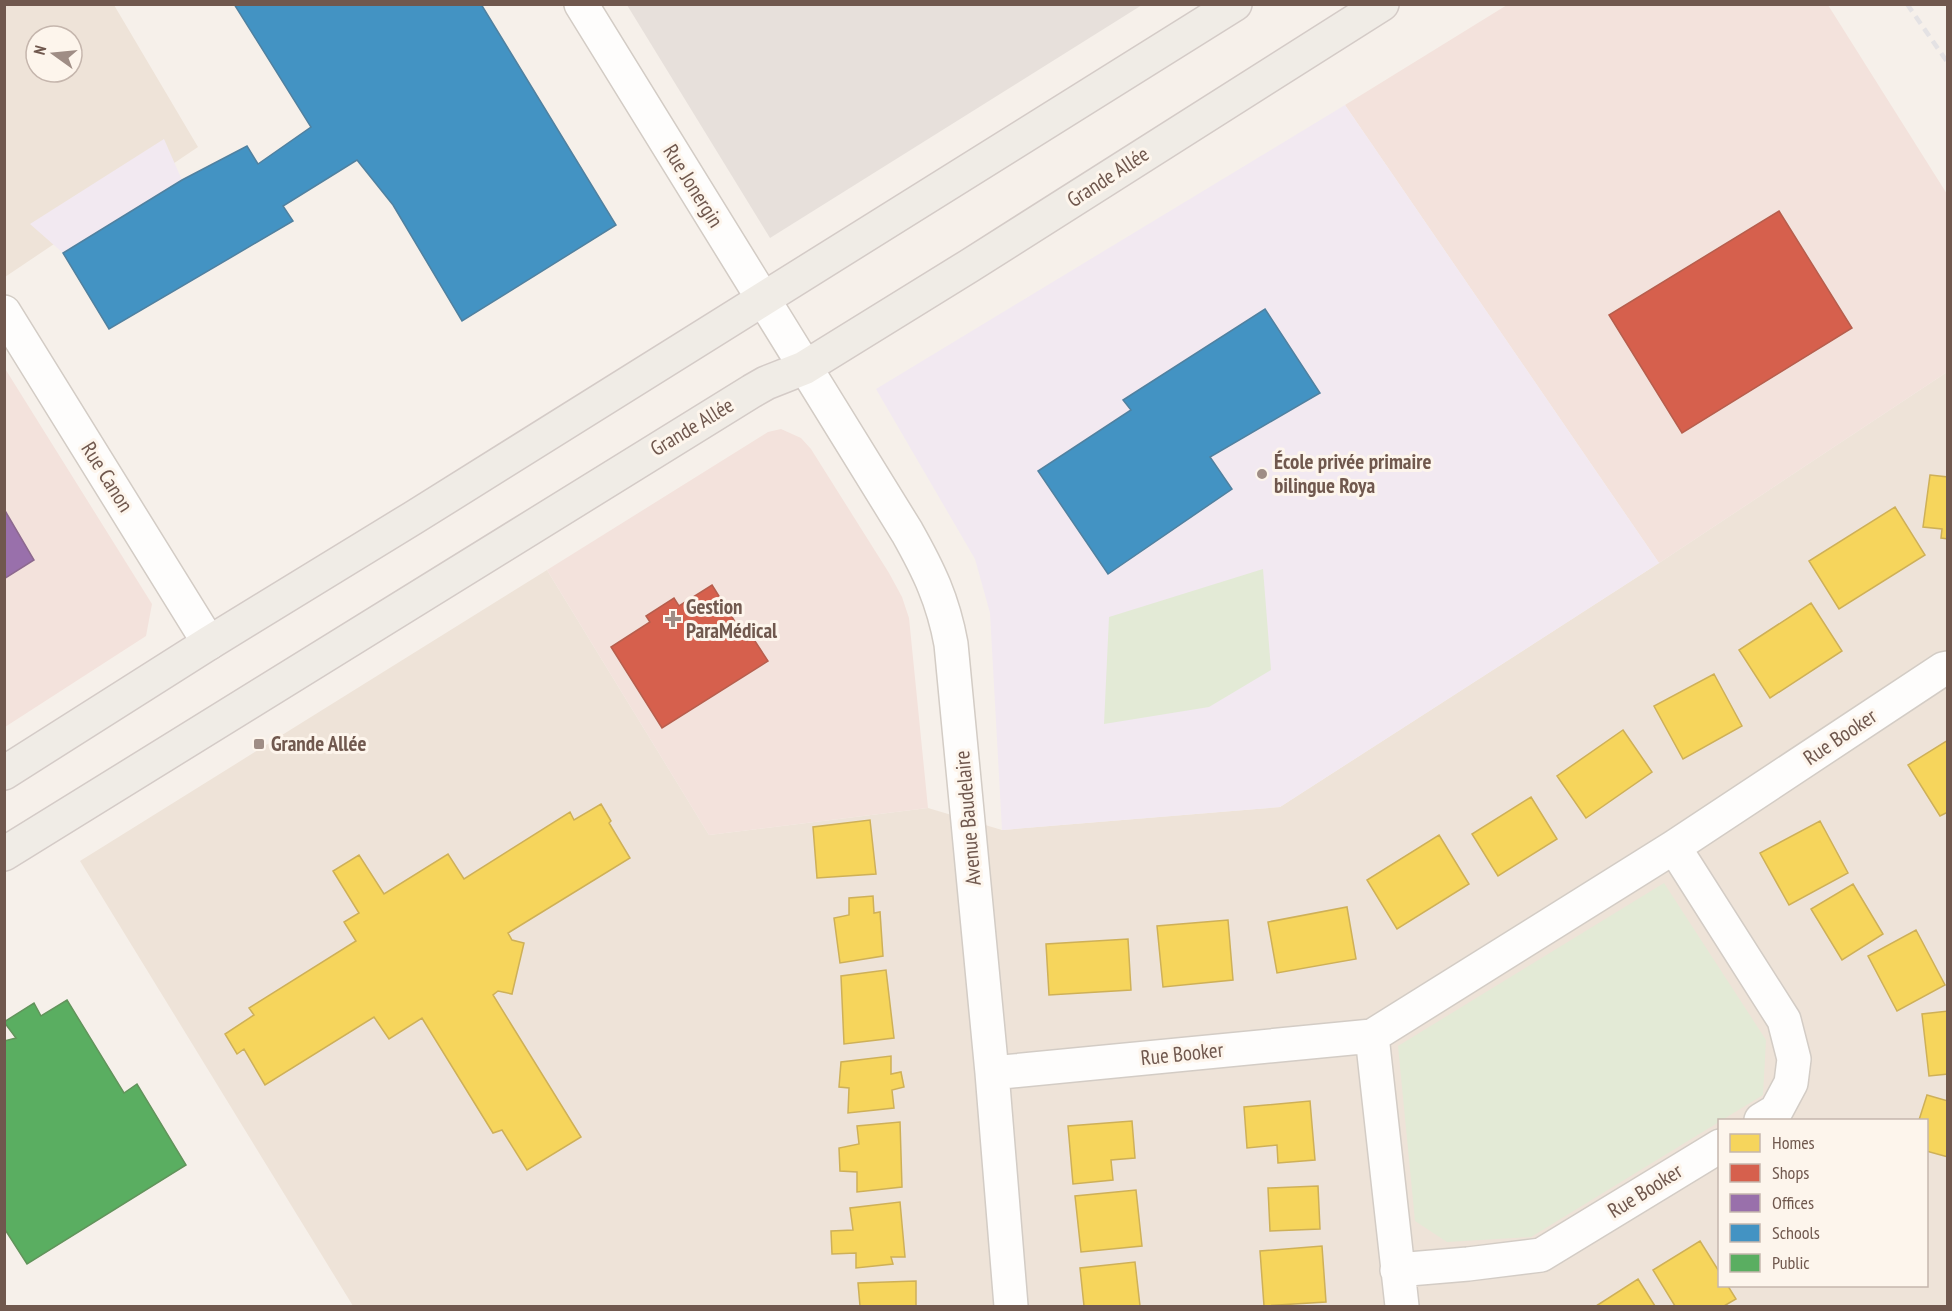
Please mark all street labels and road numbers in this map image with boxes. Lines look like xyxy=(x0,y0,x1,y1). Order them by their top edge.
street label: Rue Jonergin xyxy=(657,139,730,232)
street label: Grande Allée xyxy=(1062,140,1154,213)
street label: Grande Allée xyxy=(645,391,738,462)
street label: Rue Canon xyxy=(75,437,139,517)
street label: Rue Booker xyxy=(1798,702,1882,771)
street label: Avenue Baudelaire xyxy=(948,750,987,886)
street label: Rue Booker xyxy=(1139,1036,1225,1071)
street label: Rue Booker xyxy=(1603,1157,1687,1224)

